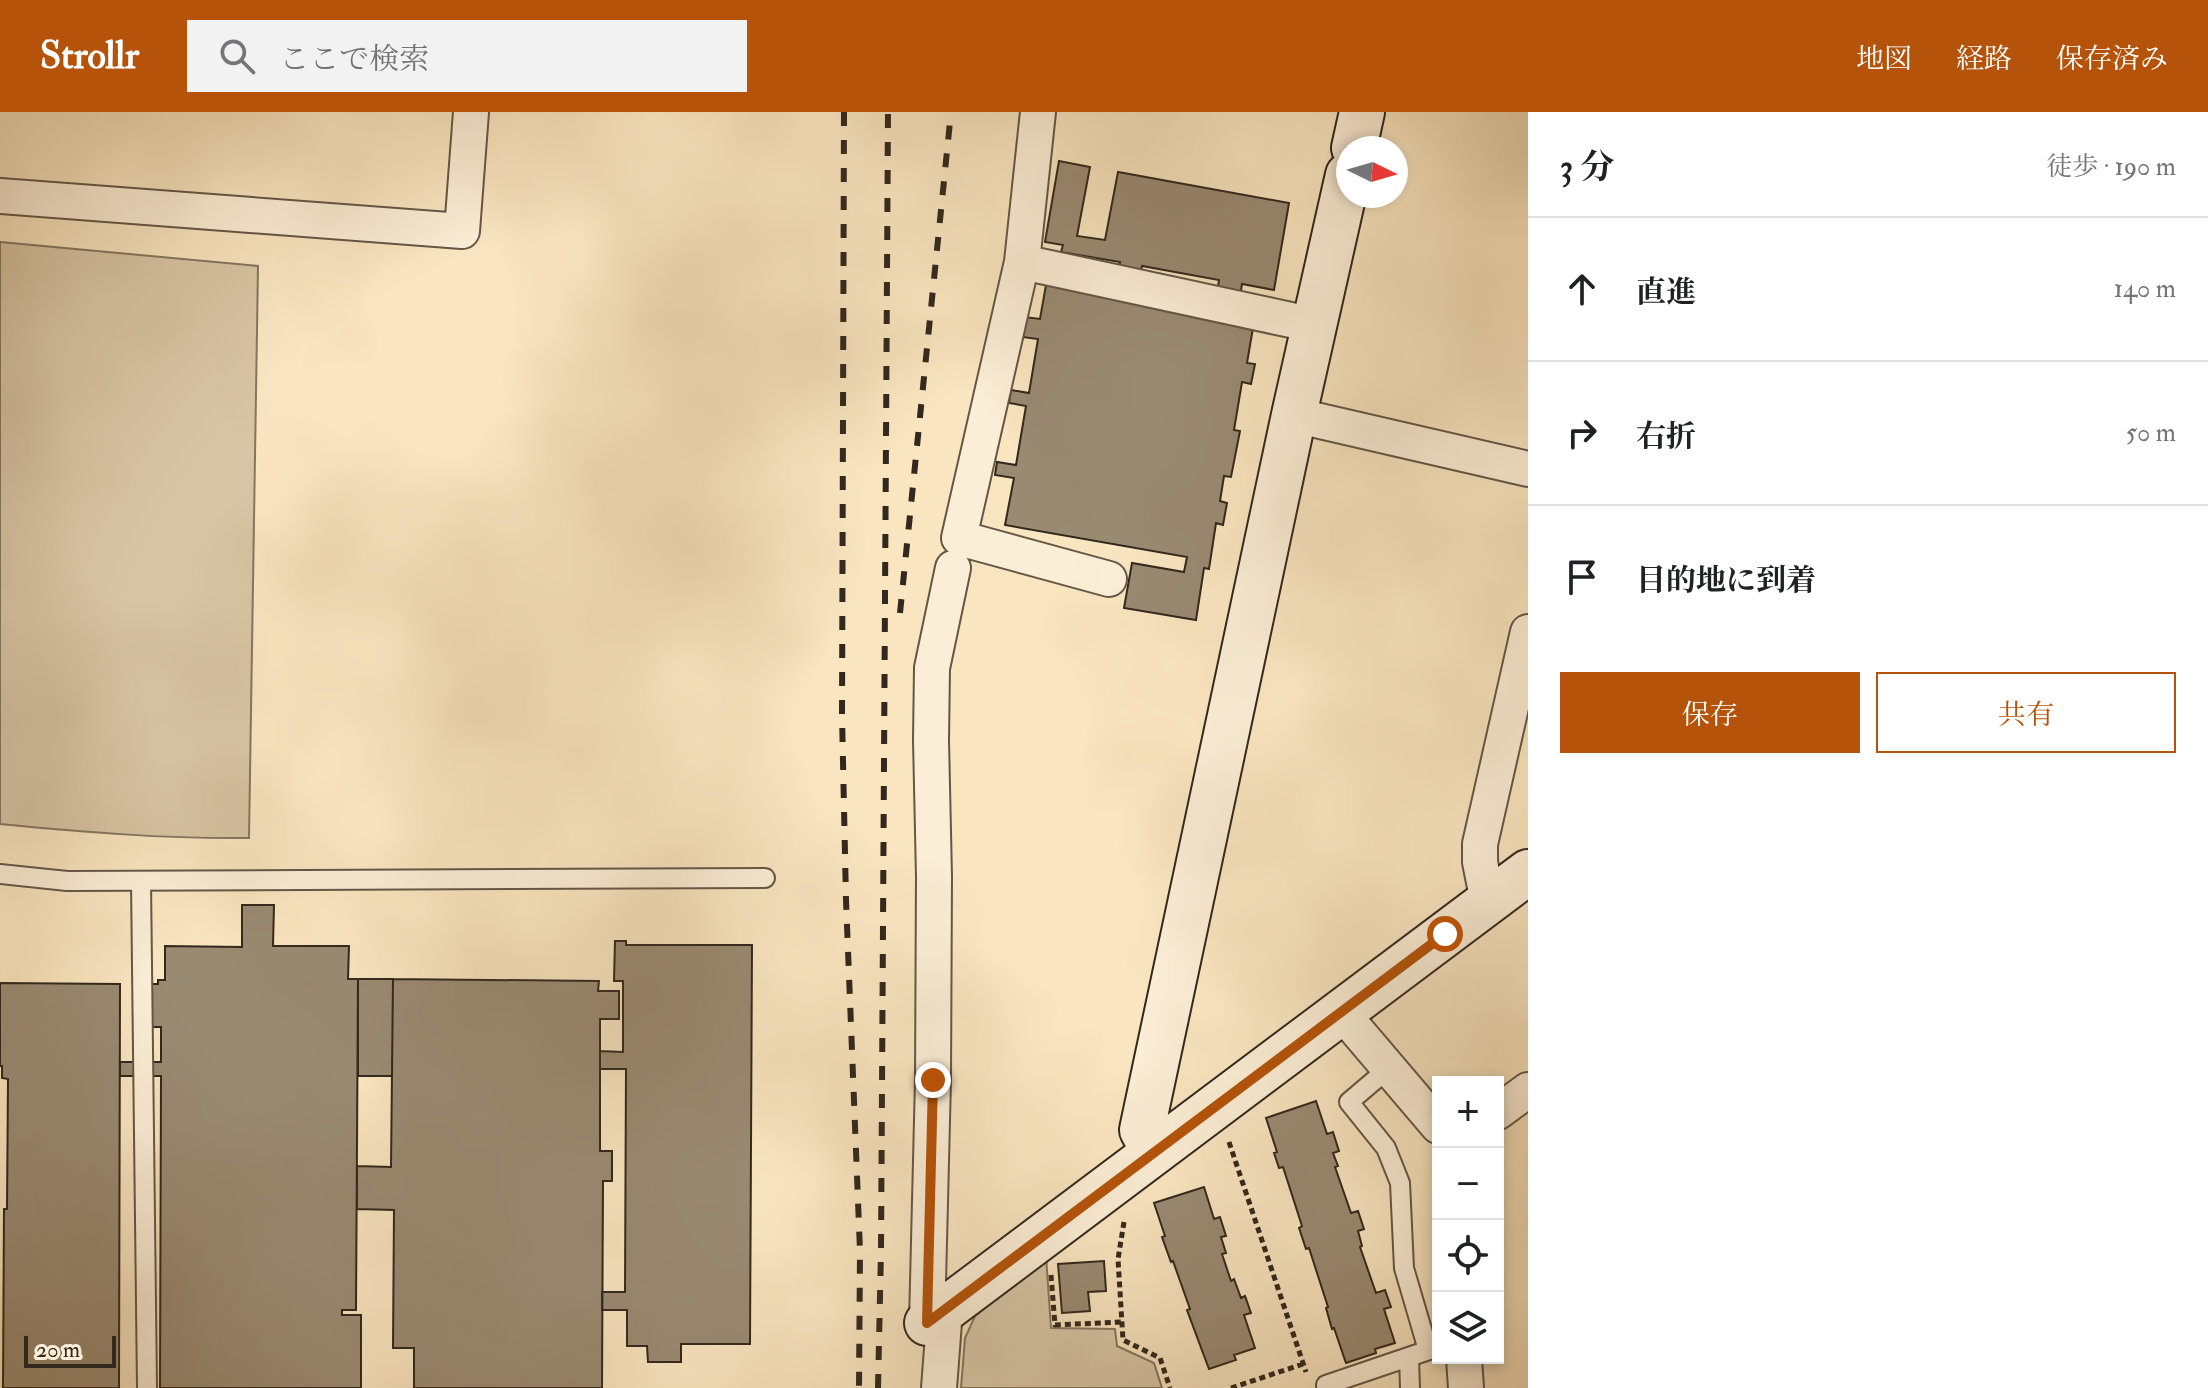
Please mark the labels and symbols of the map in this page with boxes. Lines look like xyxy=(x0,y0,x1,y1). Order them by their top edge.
north arrow xyxy=(1336,136,1408,208)
route start xyxy=(1427,916,1463,952)
route end xyxy=(915,1062,951,1098)
scale bar xyxy=(24,1332,116,1368)

